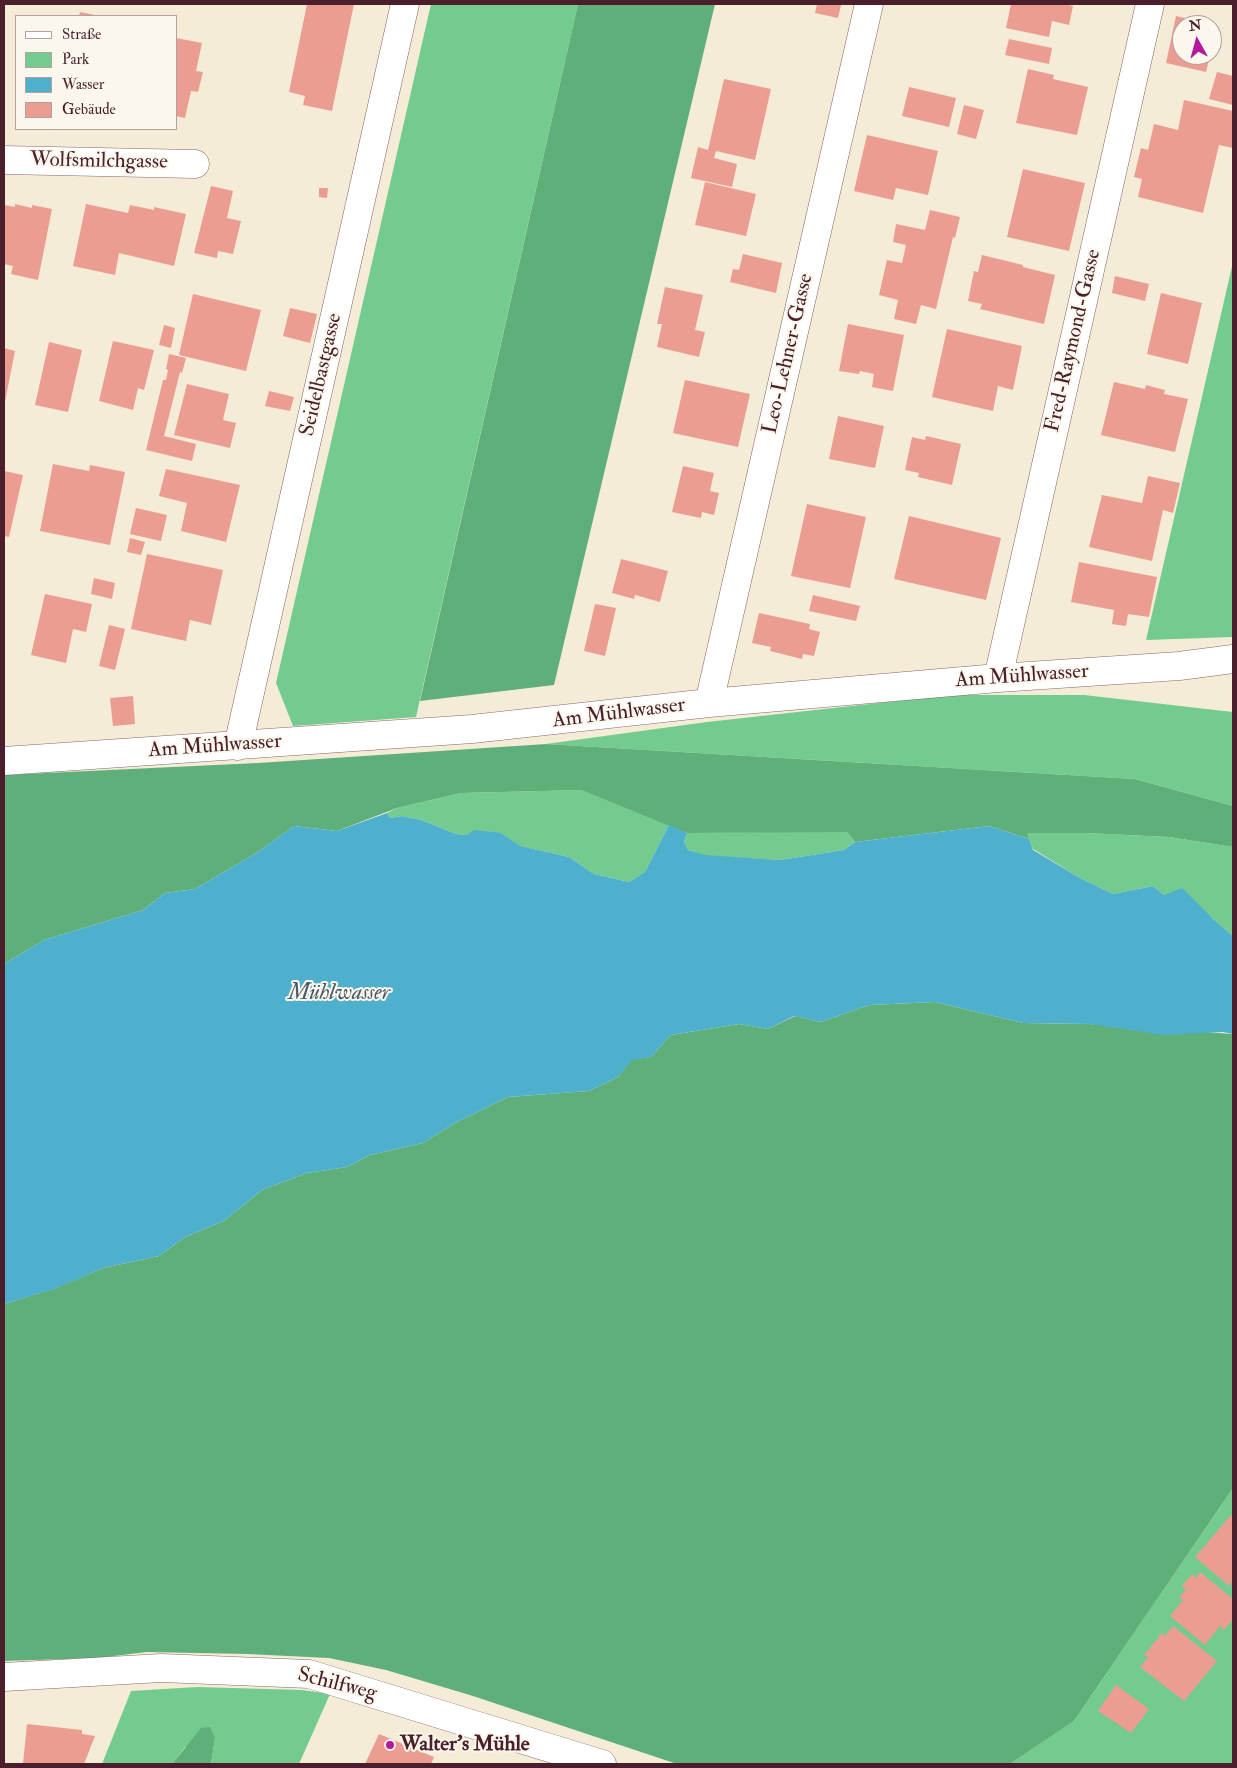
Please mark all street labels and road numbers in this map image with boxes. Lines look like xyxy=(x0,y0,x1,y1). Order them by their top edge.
street label: Wolfsmilchgasse xyxy=(30,148,168,176)
street label: Fred-Raymond-Gasse xyxy=(1041,247,1107,435)
street label: Leo-Lehner-Gasse xyxy=(758,271,820,437)
street label: Seidelbastgasse xyxy=(296,311,348,439)
street label: Am Mühlwasser xyxy=(954,660,1090,694)
street label: Am Mühlwasser xyxy=(551,693,687,735)
street label: Am Mühlwasser xyxy=(147,730,283,764)
street label: Schilfweg xyxy=(295,1663,379,1707)

